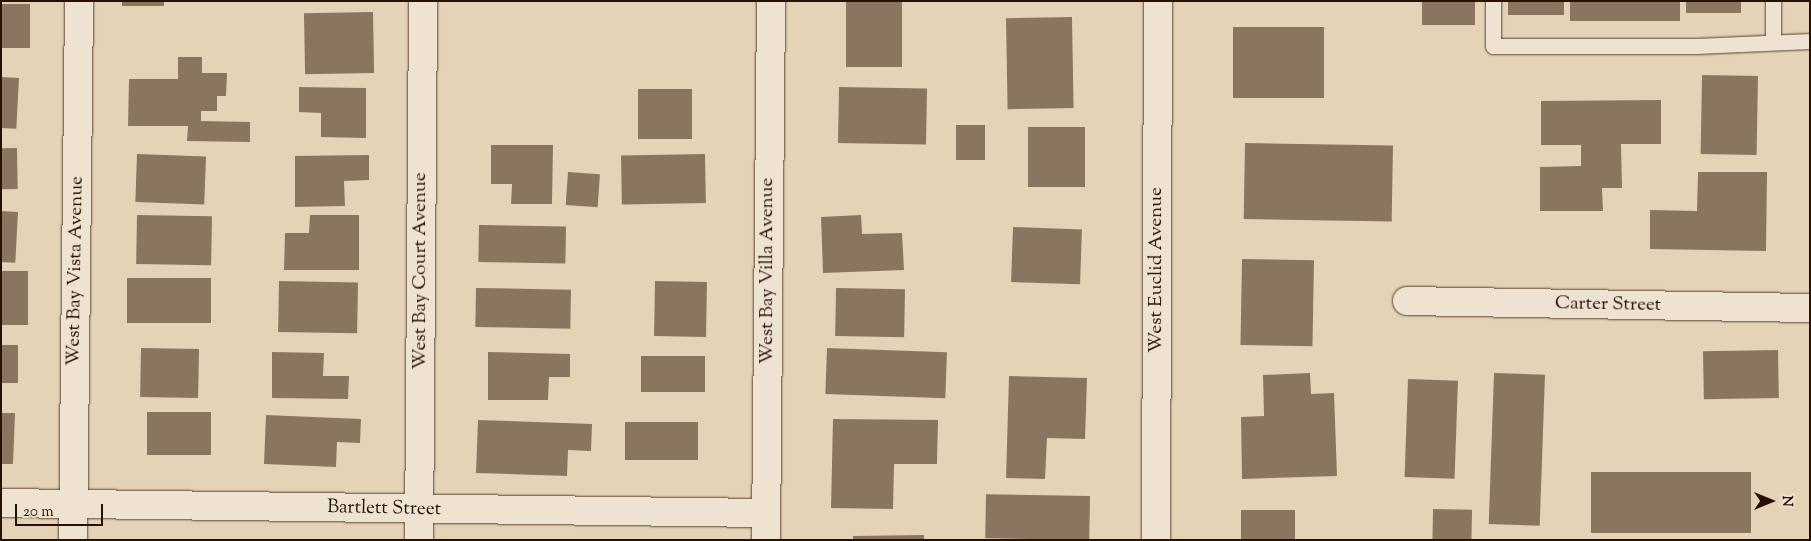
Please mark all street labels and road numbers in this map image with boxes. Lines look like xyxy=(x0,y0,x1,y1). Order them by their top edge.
street label: West Bay Court Avenue xyxy=(410,172,432,370)
street label: West Bay Vista Avenue xyxy=(63,176,89,366)
street label: West Bay Villa Avenue xyxy=(757,178,779,364)
street label: West Euclid Avenue xyxy=(1146,187,1168,353)
street label: Carter Street xyxy=(1555,293,1661,317)
street label: Bartlett Street xyxy=(327,497,441,521)

